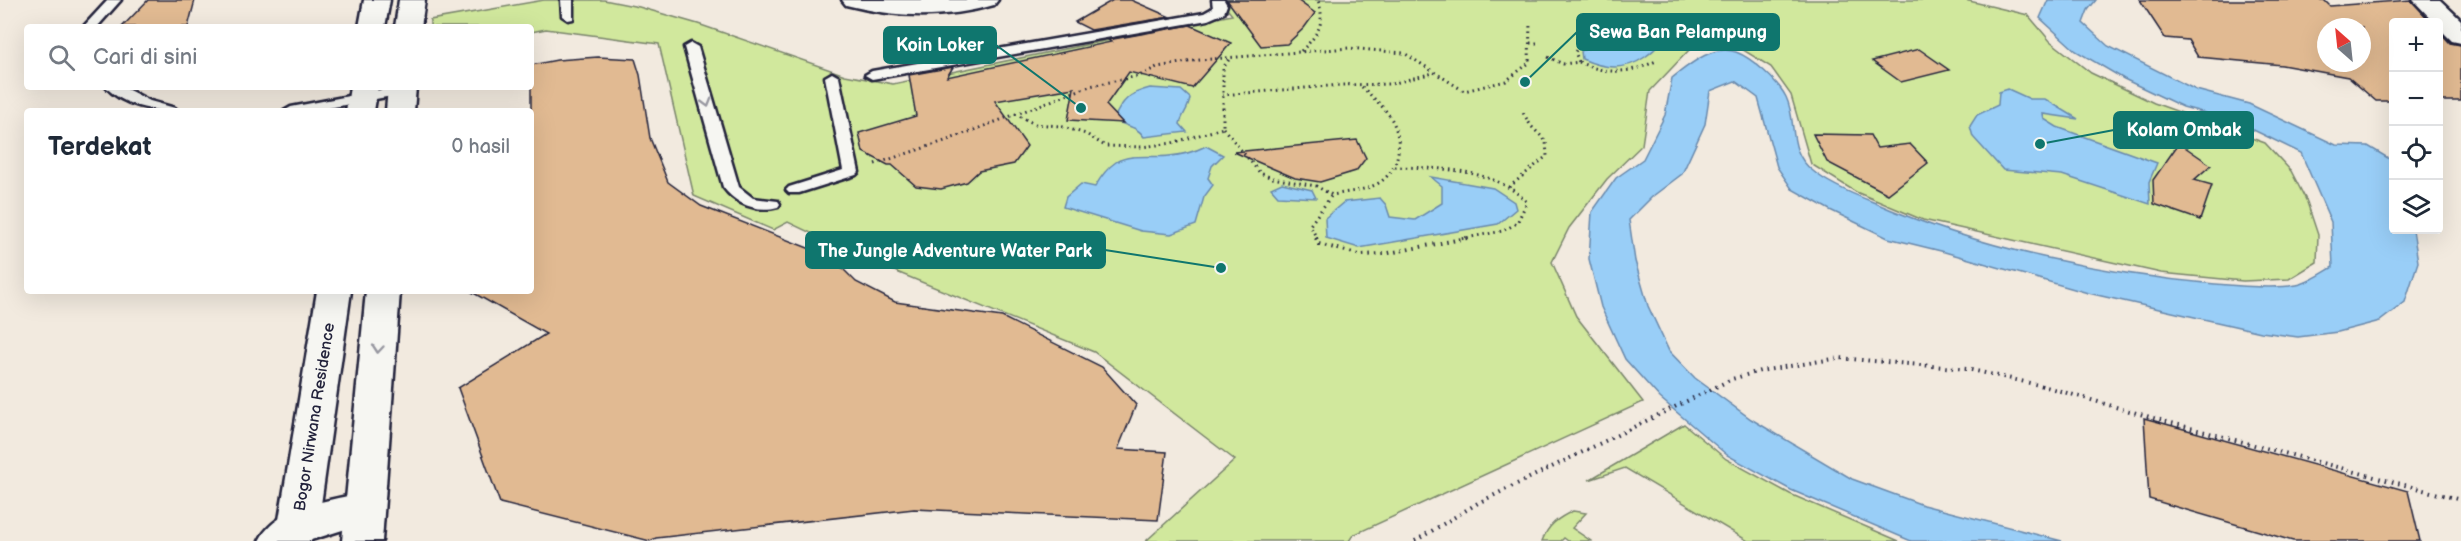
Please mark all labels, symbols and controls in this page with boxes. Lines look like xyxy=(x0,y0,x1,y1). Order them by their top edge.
callout: Sewa Ban Pelampung xyxy=(1577,14,1779,50)
north arrow xyxy=(2317,18,2371,72)
map controls xyxy=(2389,18,2443,234)
button: + xyxy=(2389,18,2443,72)
text: Sewa Ban Pelampung xyxy=(1589,22,1767,43)
search box xyxy=(24,24,534,90)
callout: Koin Loker xyxy=(884,27,996,63)
text: Koin Loker xyxy=(896,35,985,56)
icon: search xyxy=(45,41,78,74)
text: Cari di sini xyxy=(93,44,197,71)
button: − xyxy=(2389,72,2443,126)
one-way arrow xyxy=(700,97,712,108)
callout: Kolam Ombak xyxy=(2114,112,2253,148)
text: Kolam Ombak xyxy=(2126,120,2242,141)
button: locate xyxy=(2389,126,2443,180)
text: Terdekat xyxy=(48,132,151,163)
text: 0 hasil xyxy=(451,135,510,159)
button: layers xyxy=(2389,180,2443,234)
callout: The Jungle Adventure Water Park xyxy=(806,232,1105,268)
text: The Jungle Adventure Water Park xyxy=(818,241,1093,262)
street label: Bogor Nirwana Residence xyxy=(291,321,339,512)
one-way arrow xyxy=(372,345,385,354)

